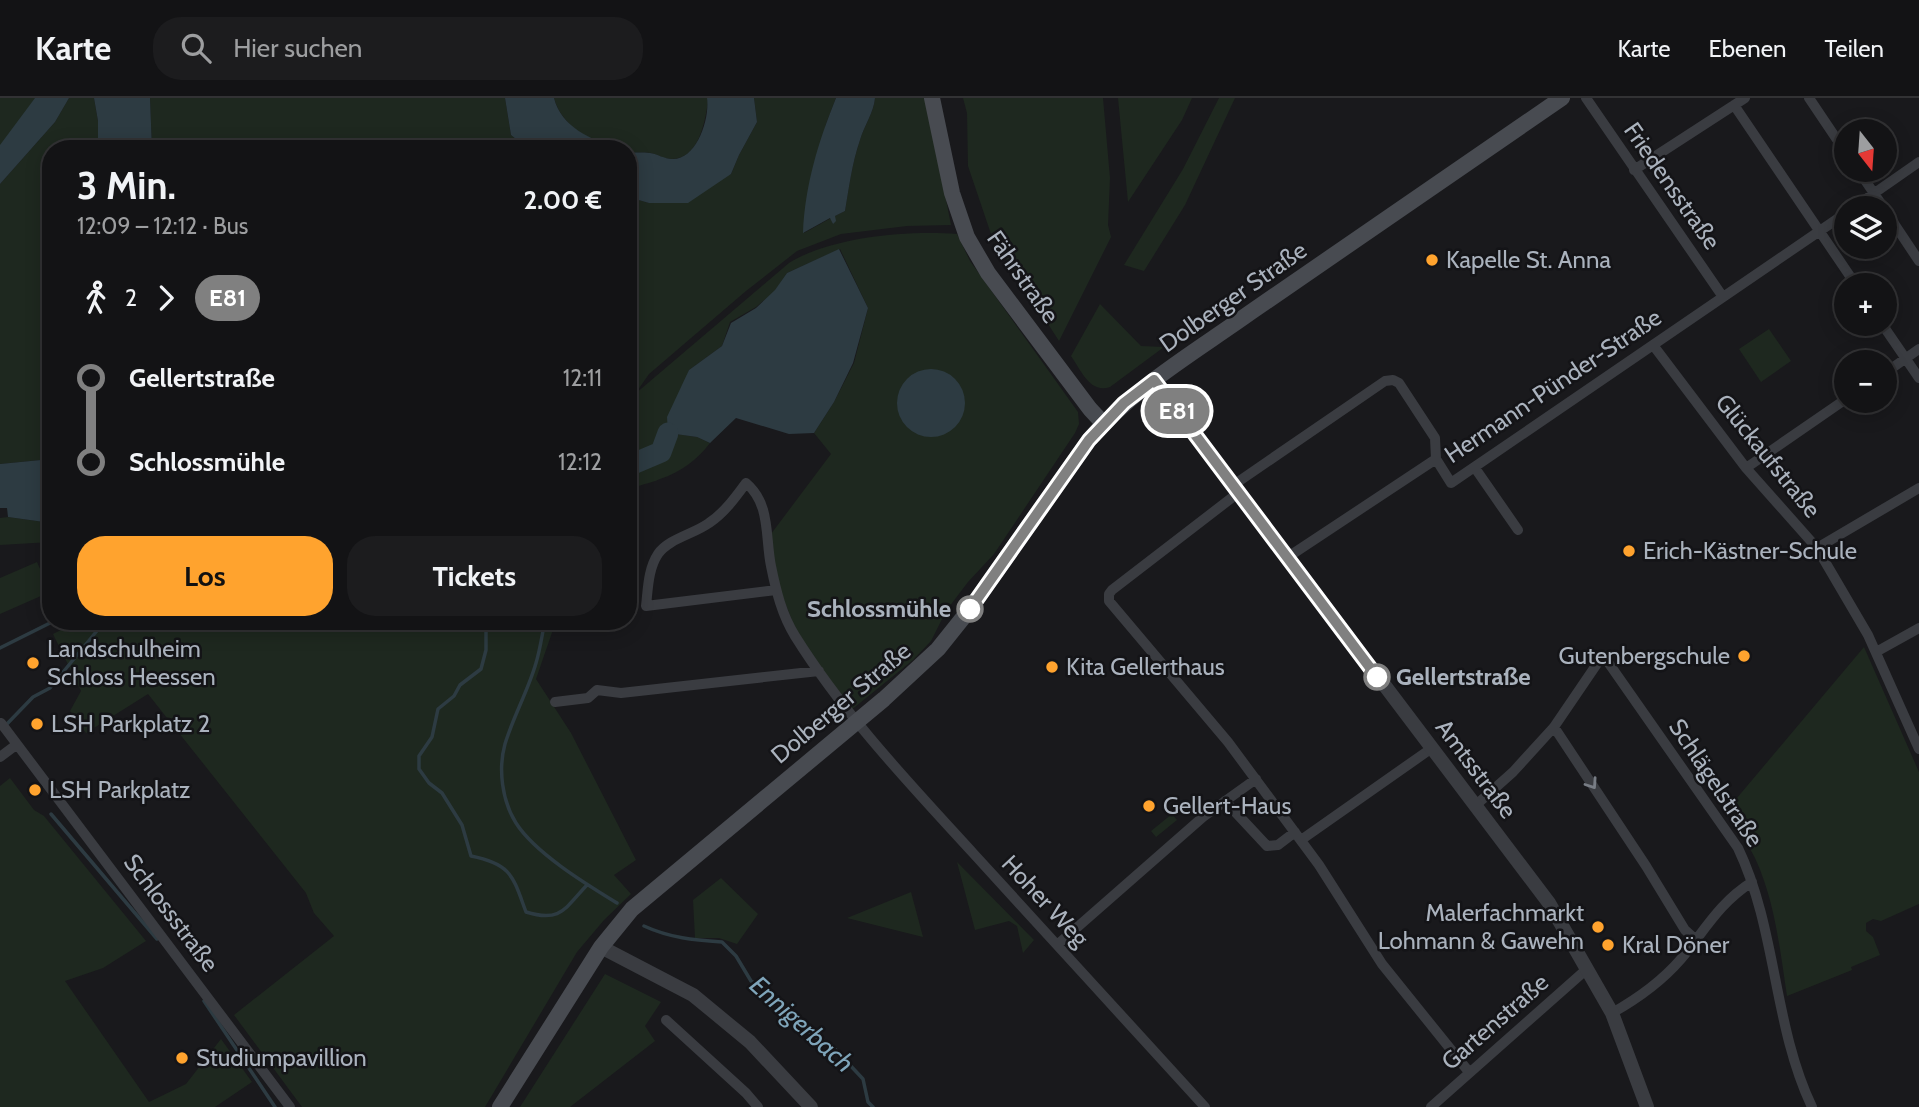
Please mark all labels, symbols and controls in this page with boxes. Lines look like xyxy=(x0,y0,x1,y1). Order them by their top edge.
search box xyxy=(153,17,643,80)
text: Karte xyxy=(35,28,111,68)
icon: search xyxy=(177,29,215,67)
text: Hier suchen xyxy=(233,32,362,64)
text: Karte xyxy=(1617,34,1670,63)
text: Ebenen xyxy=(1708,34,1786,63)
text: Teilen xyxy=(1824,34,1884,63)
street label: Friedensstraße xyxy=(1618,117,1727,255)
north arrow xyxy=(1834,119,1897,182)
map controls xyxy=(1834,119,1897,413)
text: 3 Min. xyxy=(77,162,176,209)
text: 2.00 € xyxy=(523,184,602,216)
button: layers xyxy=(1834,196,1897,259)
text: 12:09 – 12:12 · Bus xyxy=(77,212,248,240)
street label: Fährstraße xyxy=(981,225,1066,329)
street label: Dolberger Straße xyxy=(1153,235,1312,358)
place label: Kapelle St. Anna xyxy=(1446,245,1611,274)
marker: Kapelle St. Anna xyxy=(1424,252,1440,268)
button: + xyxy=(1834,273,1897,336)
icon: walk xyxy=(77,279,115,317)
icon: forward xyxy=(147,279,185,317)
text: E81 xyxy=(209,283,246,312)
text: 2 xyxy=(125,284,137,312)
street label: Hermann-Pünder-Straße xyxy=(1439,302,1666,469)
button: − xyxy=(1834,350,1897,413)
text: Gellertstraße xyxy=(129,362,275,394)
text: 12:11 xyxy=(563,364,602,392)
line badge: E81 xyxy=(1137,388,1217,434)
street label: Glückaufstraße xyxy=(1710,388,1827,523)
text: E81 xyxy=(1159,396,1195,425)
text: Schlossmühle xyxy=(129,446,285,478)
text: 12:12 xyxy=(558,448,602,476)
button: Los xyxy=(77,536,333,616)
button: Tickets xyxy=(347,536,602,616)
place label: Erich-Kästner-Schule xyxy=(1643,536,1857,565)
marker: Erich-Kästner-Schule xyxy=(1621,543,1637,559)
place label: Schlossmühle xyxy=(807,594,951,623)
marker: Schlossmühle xyxy=(957,596,983,622)
place label: Landschulheim Schloss Heessen xyxy=(47,634,216,691)
street label: Dolberger Straße xyxy=(765,636,916,769)
place label: Gutenbergschule xyxy=(1559,641,1730,670)
marker: Gutenbergschule xyxy=(1736,648,1752,664)
place label: Kita Gellerthaus xyxy=(1066,652,1225,681)
marker: Landschulheim Schloss Heessen xyxy=(25,655,41,671)
marker: Kita Gellerthaus xyxy=(1044,659,1060,675)
place label: Gellertstraße xyxy=(1396,662,1531,691)
marker: Gellertstraße xyxy=(1364,664,1390,690)
place label: LSH Parkplatz 2 xyxy=(51,709,210,738)
street label: Amtsstraße xyxy=(1430,713,1523,824)
street label: Schlägelstraße xyxy=(1663,713,1770,852)
marker: LSH Parkplatz 2 xyxy=(29,716,45,732)
place label: LSH Parkplatz xyxy=(49,775,190,804)
one-way arrow xyxy=(1584,776,1596,789)
marker: LSH Parkplatz xyxy=(27,782,43,798)
place label: Gellert-Haus xyxy=(1163,791,1291,820)
marker: Gellert-Haus xyxy=(1141,798,1157,814)
street label: Schlossstraße xyxy=(118,848,225,977)
street label: Hoher Weg xyxy=(996,849,1096,953)
place label: Malerfachmarkt Lohmann & Gawehn xyxy=(1378,898,1584,955)
marker: Malerfachmarkt Lohmann & Gawehn xyxy=(1590,919,1606,935)
place label: Kral Döner xyxy=(1622,930,1730,959)
marker: Kral Döner xyxy=(1600,937,1616,953)
street label: Gartenstraße xyxy=(1435,967,1554,1076)
water label: Ennigerbach xyxy=(743,969,861,1079)
place label: Studiumpavillion xyxy=(196,1043,367,1072)
marker: Studiumpavillion xyxy=(174,1050,190,1066)

